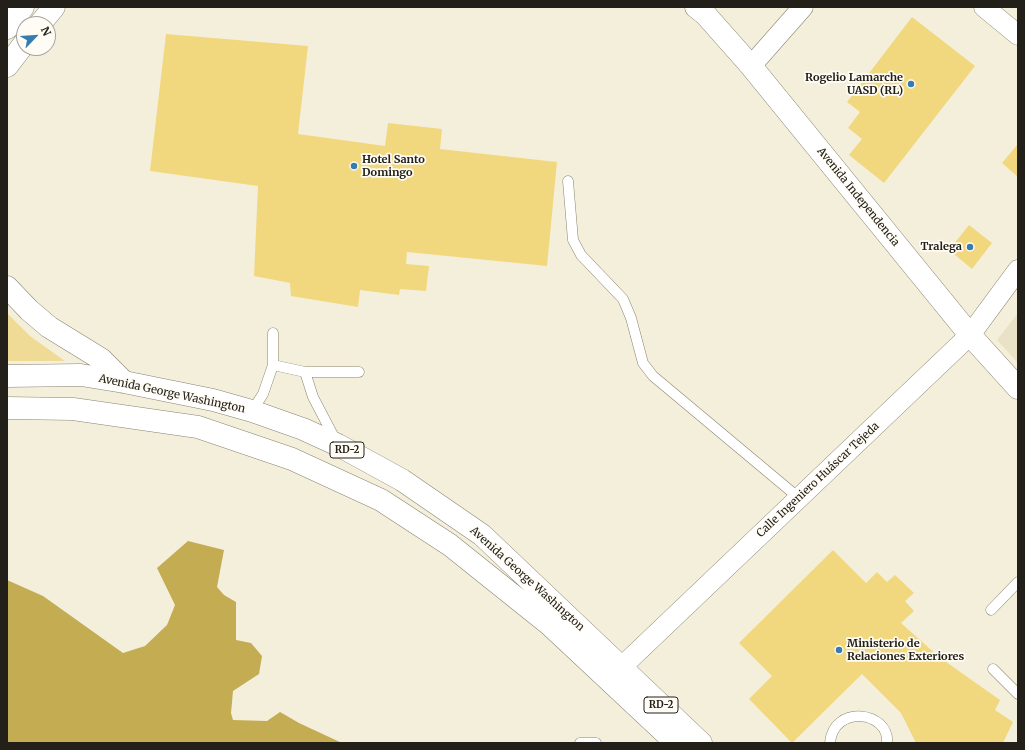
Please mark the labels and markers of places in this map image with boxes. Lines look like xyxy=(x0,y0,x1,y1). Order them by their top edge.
place label: Rogelio Lamarche UASD (RL) xyxy=(805,71,903,97)
marker: Rogelio Lamarche UASD (RL) xyxy=(906,79,916,89)
place label: Hotel Santo Domingo xyxy=(362,153,425,179)
marker: Hotel Santo Domingo xyxy=(349,161,359,171)
place label: Tralega xyxy=(920,240,962,254)
marker: Tralega xyxy=(965,242,975,252)
place label: Ministerio de Relaciones Exteriores xyxy=(847,637,964,663)
marker: Ministerio de Relaciones Exteriores xyxy=(834,645,844,655)

